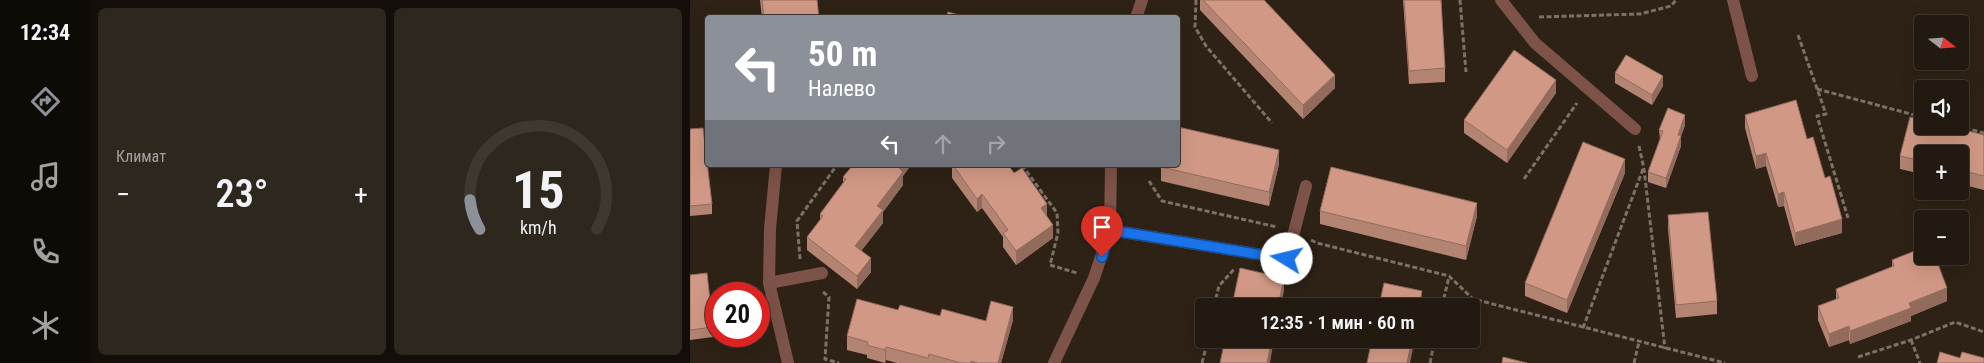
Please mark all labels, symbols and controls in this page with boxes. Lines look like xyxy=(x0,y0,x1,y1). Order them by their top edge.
north arrow xyxy=(1914,15,1969,70)
map controls xyxy=(1914,15,1969,265)
text: 12:34 xyxy=(20,20,70,45)
text: 50 m xyxy=(808,34,877,75)
icon: left xyxy=(725,35,790,100)
text: Налево xyxy=(808,76,876,101)
button: sound xyxy=(1914,80,1969,135)
icon: directions xyxy=(28,84,63,119)
icon: left xyxy=(876,130,904,158)
icon: ahead xyxy=(929,130,957,158)
icon: right xyxy=(982,130,1010,158)
button: + xyxy=(1914,145,1969,200)
text: Климат xyxy=(116,147,166,166)
icon: music xyxy=(28,159,63,194)
text: 15 xyxy=(512,160,564,221)
text: 23° xyxy=(216,172,268,216)
text: − xyxy=(116,178,130,211)
text: + xyxy=(354,178,368,211)
pin xyxy=(1081,206,1123,257)
button: − xyxy=(1914,210,1969,265)
icon: arrive xyxy=(1088,213,1116,241)
text: km/h xyxy=(520,217,556,238)
position arrow xyxy=(1260,232,1312,284)
icon: phone xyxy=(28,234,63,269)
speed limit sign: 20 xyxy=(705,282,770,347)
icon: climate xyxy=(28,308,63,343)
text: 12:35 · 1 мин · 60 m xyxy=(1260,311,1415,334)

